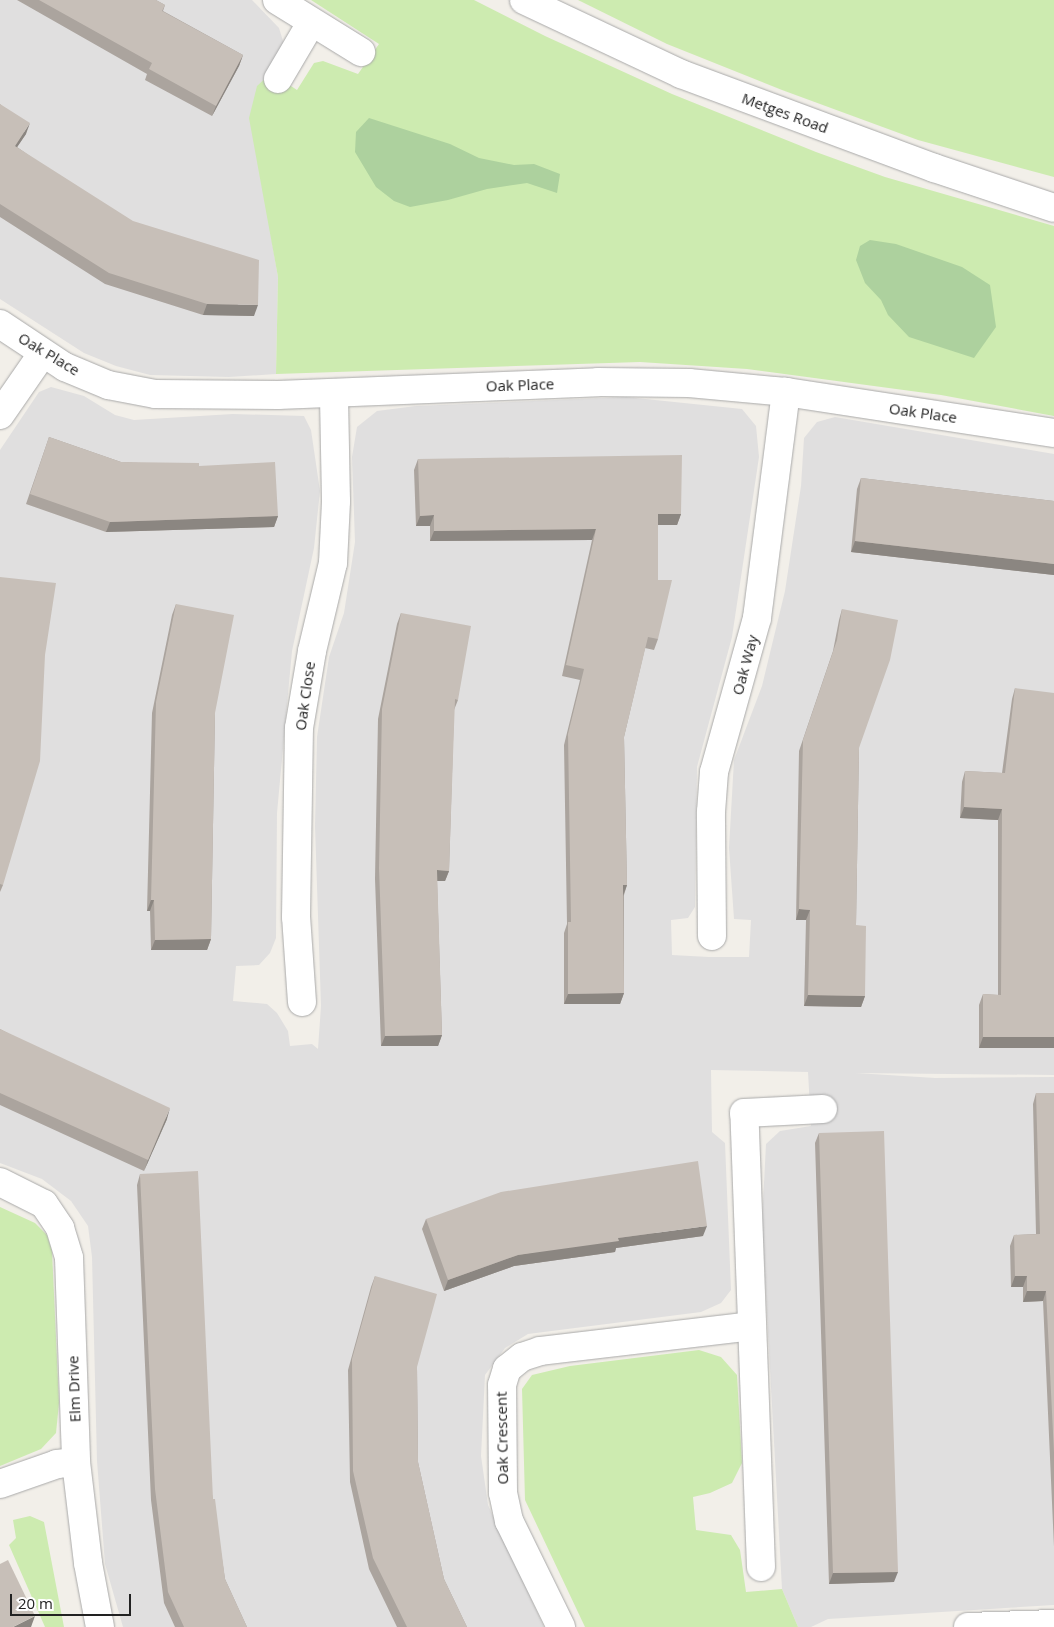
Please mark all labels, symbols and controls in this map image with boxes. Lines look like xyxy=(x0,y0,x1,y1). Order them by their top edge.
street label: Metges Road xyxy=(739,89,831,137)
street label: Oak Place xyxy=(15,329,83,379)
street label: Oak Place xyxy=(485,375,555,395)
street label: Oak Place xyxy=(888,399,958,427)
street label: Oak Way xyxy=(728,633,762,697)
street label: Oak Close xyxy=(291,660,319,732)
street label: Elm Drive xyxy=(64,1355,84,1423)
street label: Oak Crescent xyxy=(492,1391,512,1485)
scale bar xyxy=(12,1584,134,1616)
text: 20 m xyxy=(18,1593,53,1613)

